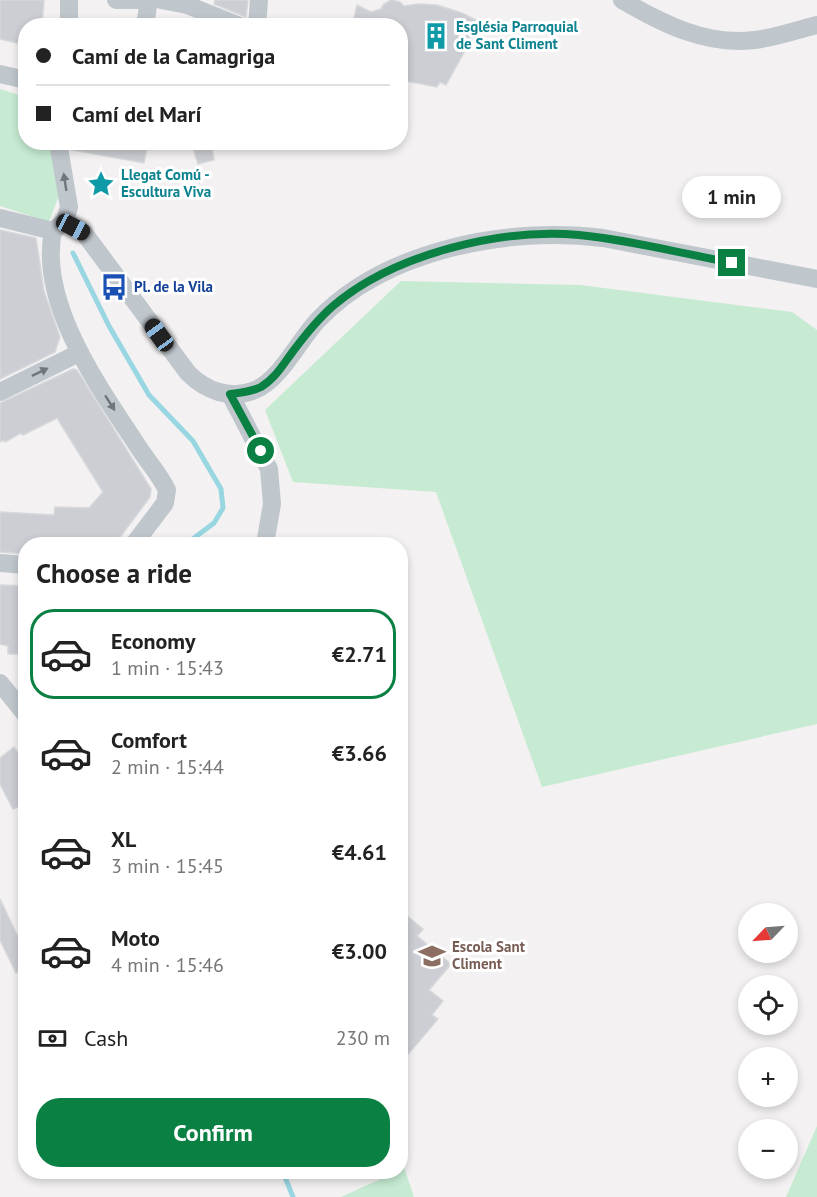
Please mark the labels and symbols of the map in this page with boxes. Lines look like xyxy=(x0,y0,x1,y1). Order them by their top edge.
place label: Església Parroquial de Sant Climent xyxy=(456,17,579,53)
building icon: Església Parroquial de Sant Climent xyxy=(421,21,451,51)
place label: Llegat Comú - Escultura Viva xyxy=(121,165,211,201)
place icon: Llegat Comú - Escultura Viva xyxy=(86,169,116,199)
one-way arrow xyxy=(60,173,69,192)
callout: 1 min xyxy=(682,176,782,218)
car xyxy=(53,211,93,243)
route end xyxy=(718,249,745,276)
bus stop icon: Pl. de la Vila xyxy=(99,272,129,302)
place label: Pl. de la Vila xyxy=(134,277,213,296)
car xyxy=(141,315,177,355)
one-way arrow xyxy=(31,368,48,377)
one-way arrow xyxy=(104,394,115,411)
route start xyxy=(247,437,274,464)
north arrow xyxy=(738,903,798,963)
place label: Escola Sant Climent xyxy=(452,937,526,973)
school or university icon: Escola Sant Climent xyxy=(417,941,447,971)

